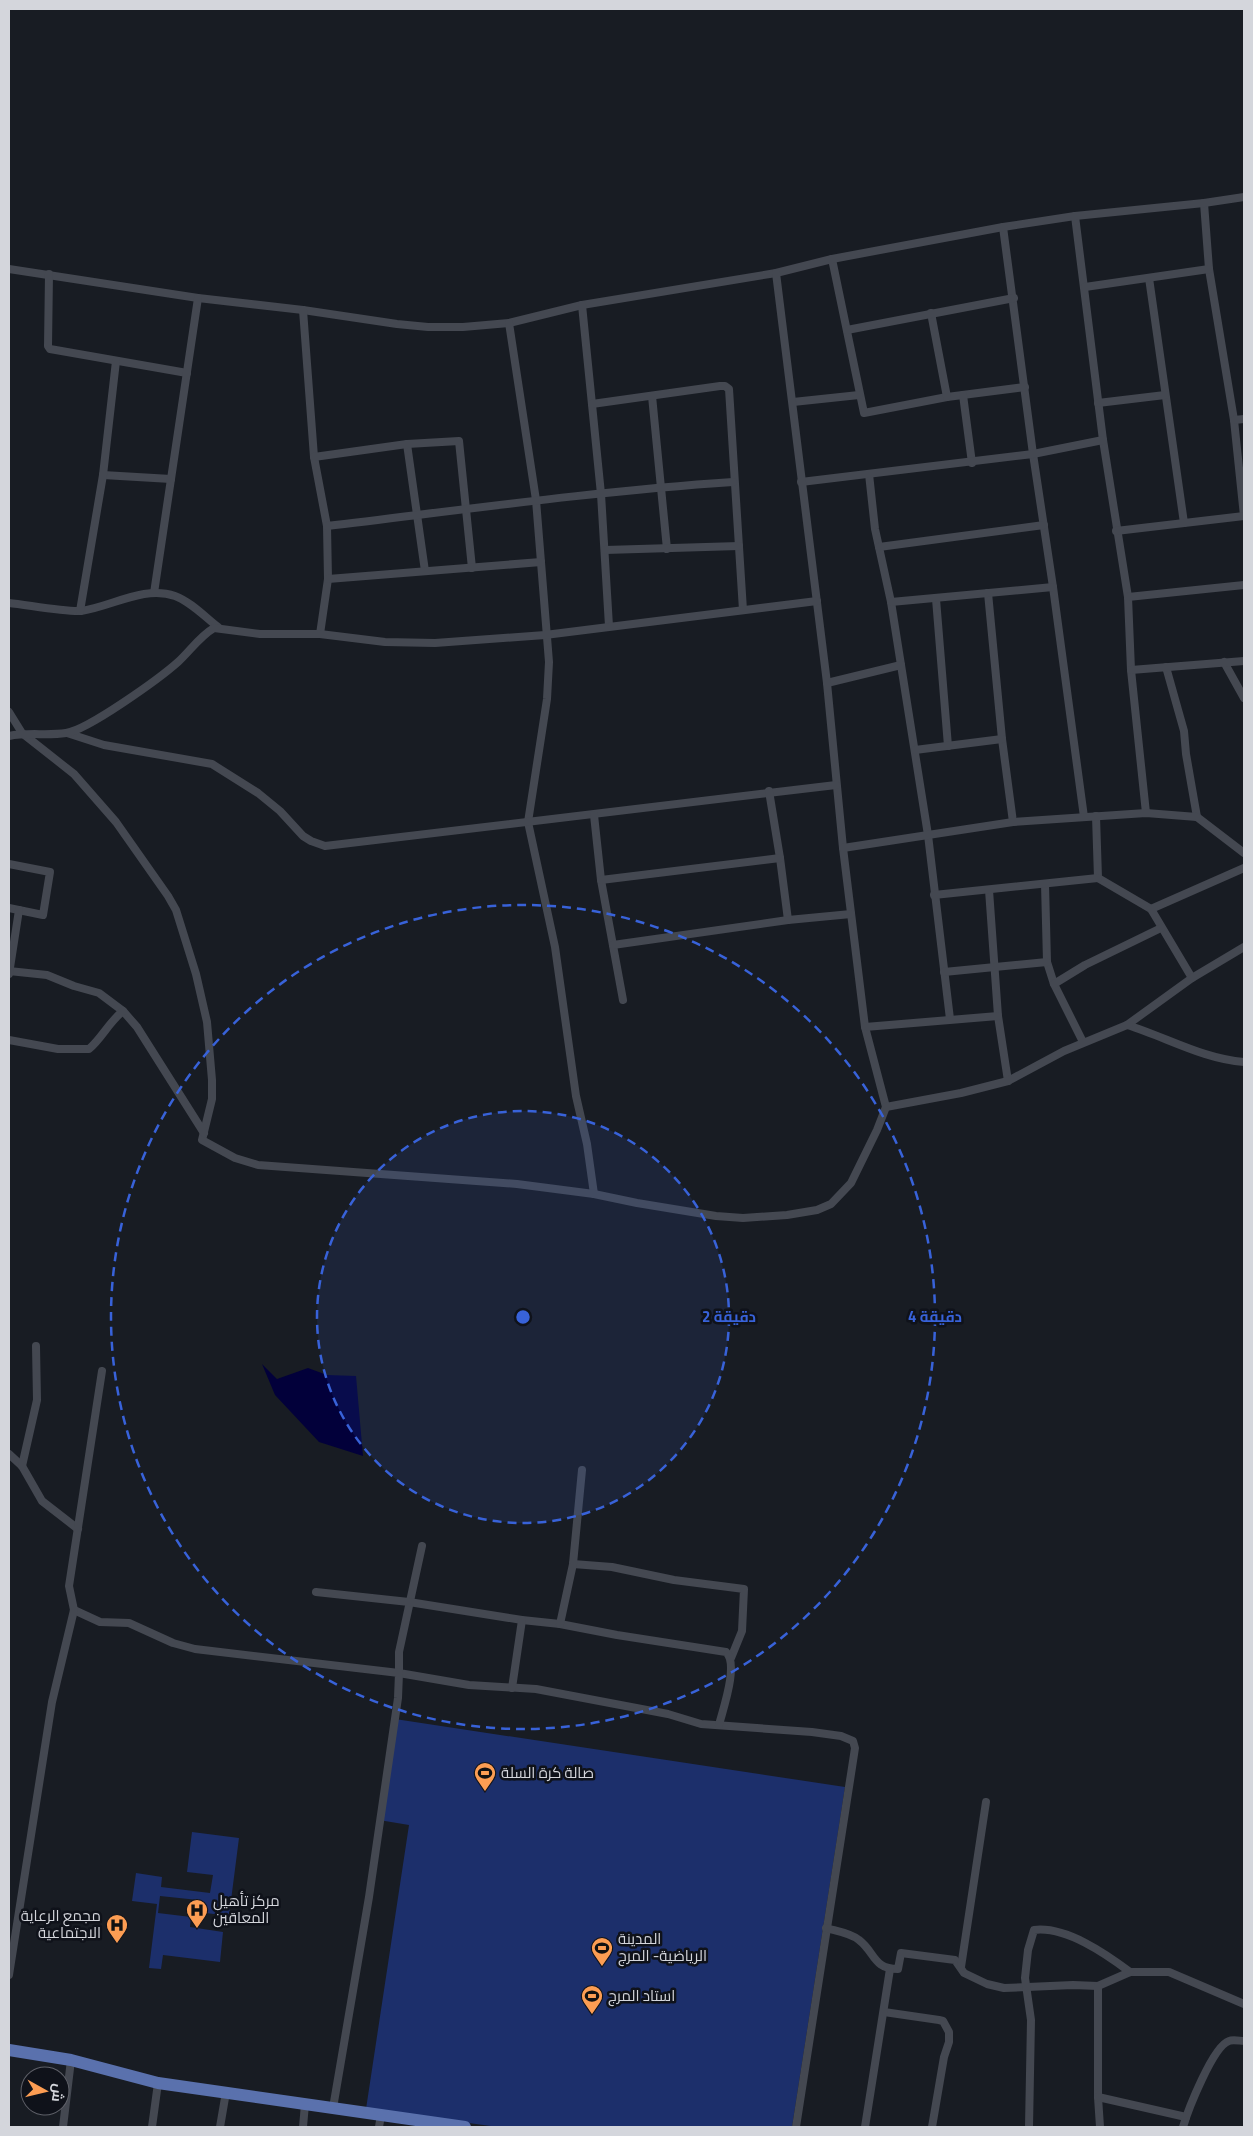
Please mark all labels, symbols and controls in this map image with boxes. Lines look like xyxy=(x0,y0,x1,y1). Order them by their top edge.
text: 2 دقيقة xyxy=(702,1305,756,1328)
text: 4 دقيقة xyxy=(908,1305,962,1328)
centre of rings xyxy=(514,1308,532,1326)
sports icon: صالة كرة السلة xyxy=(473,1761,497,1792)
place label: صالة كرة السلة xyxy=(501,1761,594,1784)
place label: مركز تأهيل المعاقين xyxy=(213,1889,280,1929)
hospital icon: مركز تأهيل المعاقين xyxy=(185,1898,209,1929)
place label: مجمع الرعاية الاجتماعية xyxy=(21,1904,101,1944)
hospital icon: مجمع الرعاية الاجتماعية xyxy=(105,1913,129,1944)
place label: المدينة الرياضية- المرج xyxy=(618,1927,707,1967)
sports icon: المدينة الرياضية- المرج xyxy=(590,1936,614,1967)
sports icon: استاد المرج xyxy=(580,1984,604,2015)
place label: استاد المرج xyxy=(608,1984,675,2007)
north arrow xyxy=(20,2066,70,2116)
text: ش xyxy=(47,2083,70,2103)

